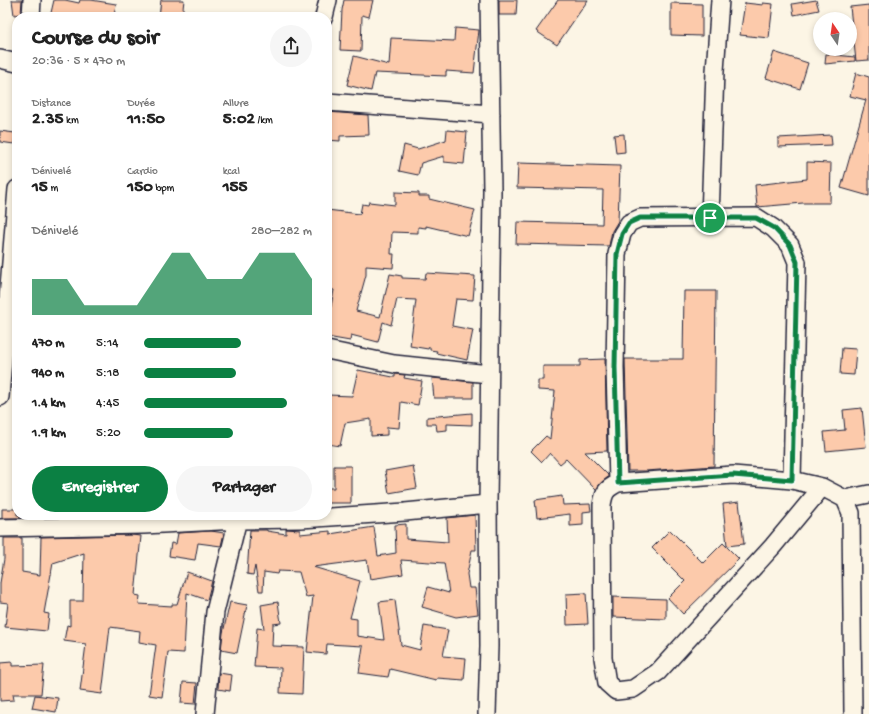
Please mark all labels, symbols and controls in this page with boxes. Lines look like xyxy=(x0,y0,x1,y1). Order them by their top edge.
north arrow xyxy=(813,12,857,56)
map controls xyxy=(813,12,857,56)
button: share xyxy=(270,25,312,67)
text: Course du soir xyxy=(32,26,159,52)
text: 20:36 · 5 × 470 m xyxy=(32,54,125,69)
text: Distance xyxy=(32,98,71,110)
text: Durée xyxy=(127,98,155,110)
text: Allure xyxy=(223,98,249,110)
text: 2.35 xyxy=(32,110,63,130)
text: 11:50 xyxy=(127,110,165,130)
text: 5:02 xyxy=(223,110,255,130)
text: km xyxy=(63,115,79,127)
text: /km xyxy=(255,115,273,127)
text: Dénivelé xyxy=(32,166,71,178)
text: Cardio xyxy=(127,166,158,178)
text: kcal xyxy=(223,166,240,178)
text: 15 xyxy=(32,178,48,198)
text: 150 xyxy=(127,178,153,198)
text: 155 xyxy=(223,178,247,198)
text: m xyxy=(48,183,58,195)
text: bpm xyxy=(153,183,174,195)
pin xyxy=(693,201,727,235)
icon: arrive xyxy=(699,207,721,229)
text: Dénivelé xyxy=(32,224,78,239)
text: 280–282 m xyxy=(251,224,312,239)
text: 470 m xyxy=(32,336,65,351)
text: 5:14 xyxy=(96,336,118,351)
text: 940 m xyxy=(32,366,64,381)
text: 5:18 xyxy=(96,366,119,381)
text: 1.4 km xyxy=(32,396,66,411)
text: 4:45 xyxy=(96,396,119,411)
text: 1.9 km xyxy=(32,426,66,441)
text: 5:20 xyxy=(96,426,121,441)
button: Enregistrer xyxy=(32,466,168,512)
button: Partager xyxy=(176,466,312,512)

